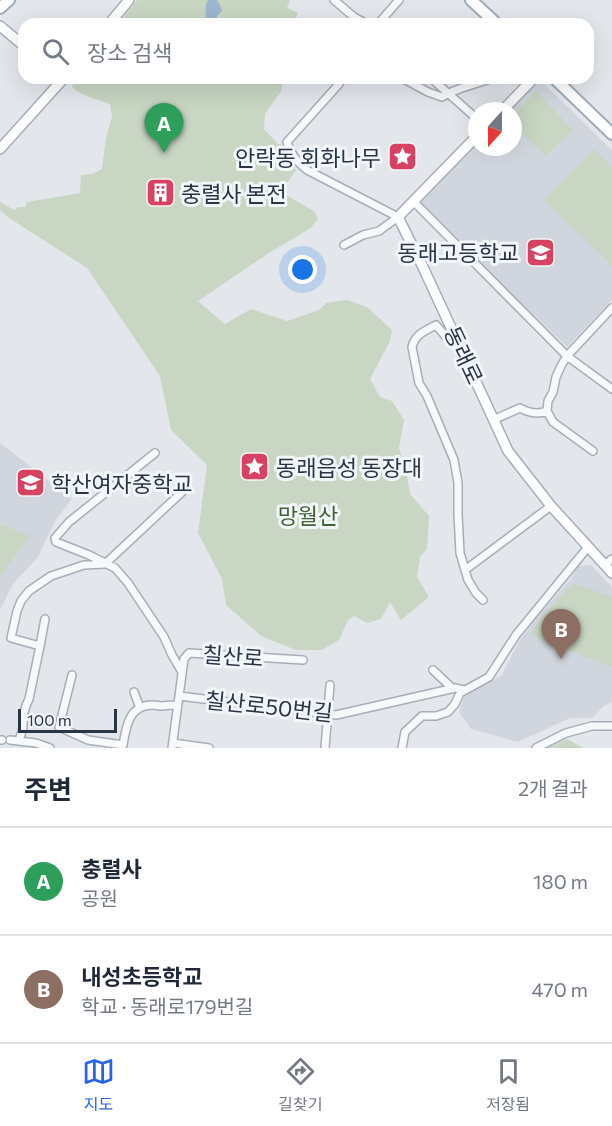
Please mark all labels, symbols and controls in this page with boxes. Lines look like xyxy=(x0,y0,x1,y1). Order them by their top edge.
search box xyxy=(18,18,594,84)
icon: search xyxy=(39,35,72,68)
text: 장소 검색 xyxy=(87,39,172,66)
north arrow xyxy=(468,102,522,156)
pin: A xyxy=(144,104,184,153)
place icon: 안락동 회화나무 xyxy=(386,141,418,173)
place label: 안락동 회화나무 xyxy=(235,144,381,171)
building icon: 충렬사 본전 xyxy=(144,177,176,209)
place label: 충렬사 본전 xyxy=(181,180,286,207)
school or university icon: 동래고등학교 xyxy=(524,236,556,268)
place label: 동래고등학교 xyxy=(398,239,519,266)
your location xyxy=(288,255,317,284)
street label: 동래로 xyxy=(439,322,489,388)
place icon: 동래읍성 동장대 xyxy=(239,451,271,483)
place label: 동래읍성 동장대 xyxy=(276,454,422,481)
school or university icon: 학산여자중학교 xyxy=(14,467,46,499)
place label: 학산여자중학교 xyxy=(51,470,193,497)
park label: 망월산 xyxy=(278,502,338,529)
pin: B xyxy=(542,610,580,659)
street label: 칠산로 xyxy=(202,640,264,672)
street label: 칠산로50번길 xyxy=(204,686,334,726)
scale bar xyxy=(18,706,117,734)
text: 100 m xyxy=(27,710,72,729)
text: 주변 xyxy=(24,773,72,804)
text: 2개 결과 xyxy=(518,776,588,800)
text: 충렬사 xyxy=(81,855,142,882)
text: A xyxy=(36,869,51,893)
text: 180 m xyxy=(533,869,588,893)
text: 공원 xyxy=(81,886,118,910)
text: 내성초등학교 xyxy=(81,963,202,990)
text: B xyxy=(37,977,50,1001)
text: 470 m xyxy=(532,977,588,1001)
text: 학교 · 동래로179번길 xyxy=(81,994,253,1018)
tab: 지도 xyxy=(82,1055,115,1115)
tab: 길찾기 xyxy=(278,1055,322,1115)
tab: 저장됨 xyxy=(486,1055,530,1115)

